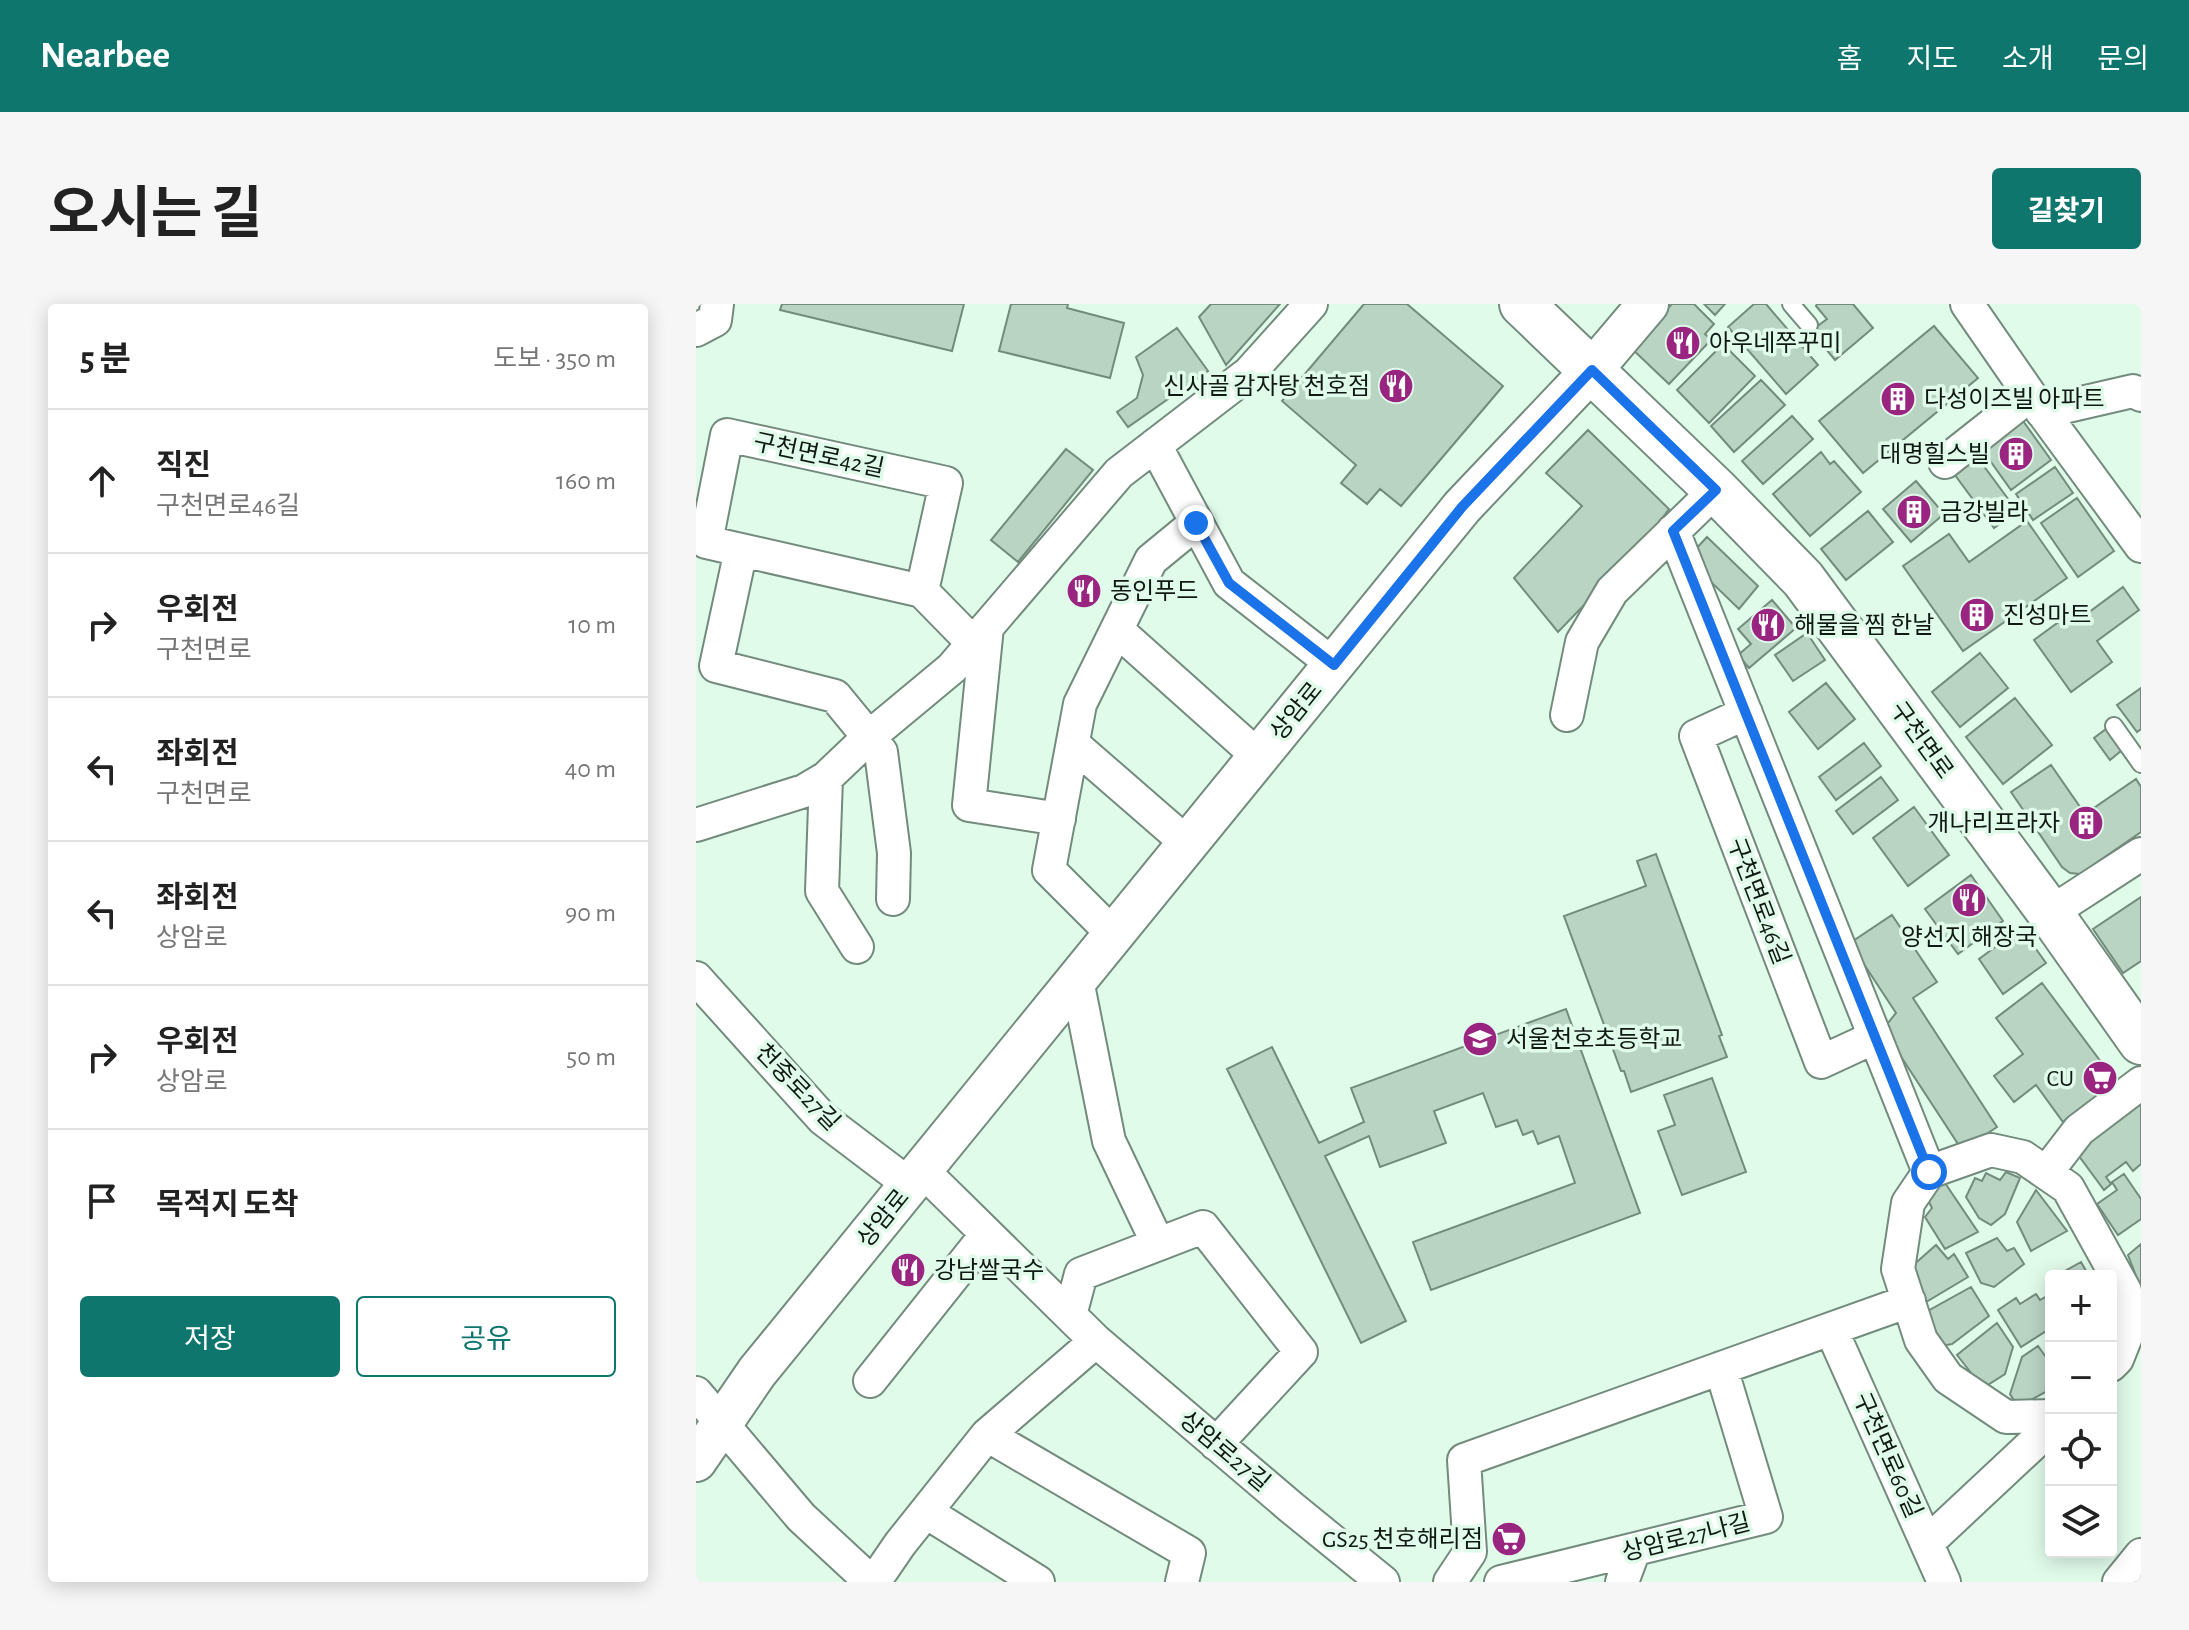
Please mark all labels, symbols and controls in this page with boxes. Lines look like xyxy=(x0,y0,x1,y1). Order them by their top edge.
text: Nearbee xyxy=(40,37,170,75)
text: 홈 xyxy=(1837,46,1862,74)
text: 지도 xyxy=(1906,46,1958,74)
text: 소개 xyxy=(2002,46,2053,74)
text: 문의 xyxy=(2097,46,2149,74)
button: 길찾기 xyxy=(1992,168,2141,249)
text: 오시는 길 xyxy=(48,187,263,243)
restaurant icon: 아우네쭈꾸미 xyxy=(1664,324,1702,362)
place label: 아우네쭈꾸미 xyxy=(1709,331,1841,356)
text: 5 분 xyxy=(80,343,131,377)
text: 도보 · 350 m xyxy=(493,346,616,372)
restaurant icon: 신사골 감자탕 천호점 xyxy=(1377,367,1415,405)
place label: 신사골 감자탕 천호점 xyxy=(1163,373,1370,399)
building icon: 다성이즈빌 아파트 xyxy=(1879,380,1917,418)
place label: 다성이즈빌 아파트 xyxy=(1924,387,2105,412)
street label: 구천면로42길 xyxy=(751,429,886,482)
building icon: 대명힐스빌 xyxy=(1997,435,2035,473)
place label: 대명힐스빌 xyxy=(1880,441,1990,467)
text: 직진 xyxy=(156,451,211,481)
icon: ahead xyxy=(80,459,124,503)
text: 160 m xyxy=(556,468,616,494)
text: 구천면로46길 xyxy=(156,493,300,519)
building icon: 금강빌라 xyxy=(1895,493,1933,531)
place label: 금강빌라 xyxy=(1940,500,2028,525)
route end xyxy=(1178,505,1214,541)
restaurant icon: 동인푸드 xyxy=(1065,572,1103,610)
place label: 동인푸드 xyxy=(1110,579,1198,604)
text: 우회전 xyxy=(156,595,239,625)
building icon: 진성마트 xyxy=(1958,596,1996,634)
icon: right xyxy=(80,603,124,647)
place label: 진성마트 xyxy=(2003,603,2091,628)
restaurant icon: 해물을 찜 한날 xyxy=(1749,606,1787,644)
text: 10 m xyxy=(568,612,616,638)
place label: 해물을 찜 한날 xyxy=(1794,612,1934,638)
text: 구천면로 xyxy=(156,637,252,663)
street label: 상암로 xyxy=(1266,678,1327,745)
street label: 구천면로 xyxy=(1886,697,1958,783)
text: 좌회전 xyxy=(156,739,239,769)
icon: left xyxy=(80,747,124,791)
text: 40 m xyxy=(565,756,616,782)
text: 구천면로 xyxy=(156,781,252,807)
building icon: 개나리프라자 xyxy=(2067,804,2105,842)
place label: 개나리프라자 xyxy=(1928,811,2060,836)
street label: 구천면로46길 xyxy=(1723,835,1794,968)
restaurant icon: 양선지 해장국 xyxy=(1950,881,1988,919)
text: 좌회전 xyxy=(156,883,239,913)
icon: left xyxy=(80,891,124,935)
text: 90 m xyxy=(565,900,616,926)
place label: 양선지 해장국 xyxy=(1901,924,2037,950)
text: 상암로 xyxy=(156,925,228,951)
school or university icon: 서울천호초등학교 xyxy=(1461,1020,1499,1058)
place label: 서울천호초등학교 xyxy=(1506,1026,1683,1052)
text: 우회전 xyxy=(156,1027,239,1057)
icon: right xyxy=(80,1035,124,1079)
street label: 천중로27길 xyxy=(751,1039,845,1135)
text: 50 m xyxy=(566,1044,616,1070)
supermarket icon: CU xyxy=(2081,1059,2119,1097)
place label: CU xyxy=(2046,1067,2074,1091)
text: 상암로 xyxy=(156,1069,228,1095)
route start xyxy=(1911,1154,1947,1190)
icon: arrive xyxy=(80,1179,124,1223)
street label: 상암로 xyxy=(853,1185,914,1252)
text: 목적지 도착 xyxy=(156,1190,299,1220)
restaurant icon: 강남쌀국수 xyxy=(889,1251,927,1289)
place label: 강남쌀국수 xyxy=(934,1258,1044,1283)
map controls xyxy=(2045,1270,2117,1558)
button: + xyxy=(2045,1270,2117,1342)
button: 저장 xyxy=(80,1296,340,1377)
button: 공유 xyxy=(356,1296,616,1377)
button: − xyxy=(2045,1342,2117,1414)
street label: 구천면로60길 xyxy=(1849,1389,1926,1522)
street label: 상암로27길 xyxy=(1175,1407,1275,1496)
button: locate xyxy=(2045,1414,2117,1486)
button: layers xyxy=(2045,1486,2117,1558)
street label: 상암로27나길 xyxy=(1619,1509,1753,1565)
supermarket icon: GS25 천호해리점 xyxy=(1490,1520,1528,1558)
place label: GS25 천호해리점 xyxy=(1322,1526,1483,1552)

